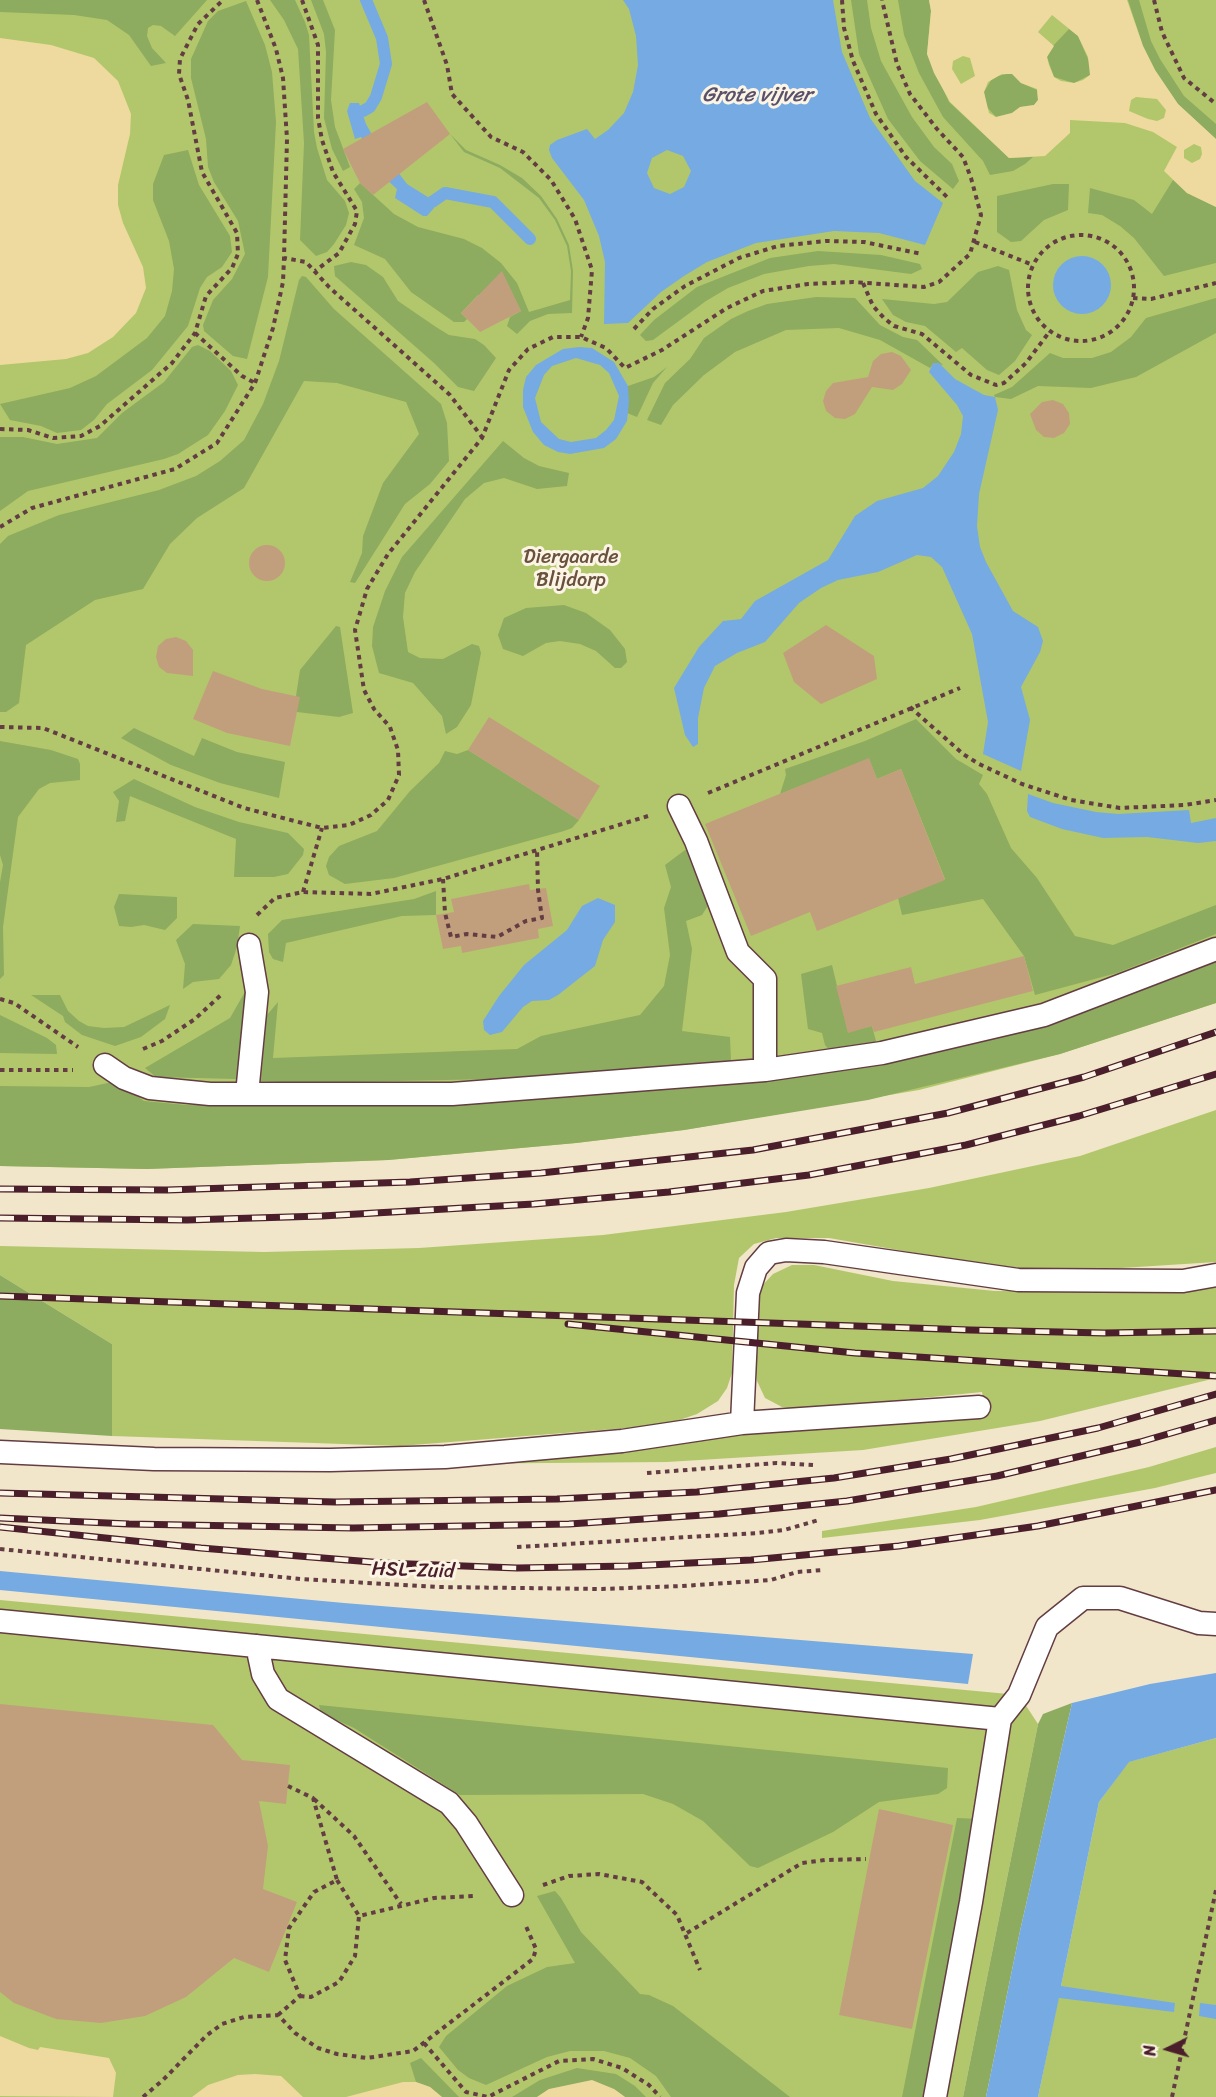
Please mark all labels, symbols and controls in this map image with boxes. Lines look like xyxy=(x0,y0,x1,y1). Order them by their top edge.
water label: Grote vijver xyxy=(702,83,812,109)
park label: Diergaarde Blijdorp xyxy=(523,546,619,593)
street label: HSL-Zuid xyxy=(371,1558,455,1584)
north arrow xyxy=(1138,2019,1198,2079)
text: N xyxy=(1135,2044,1164,2057)

